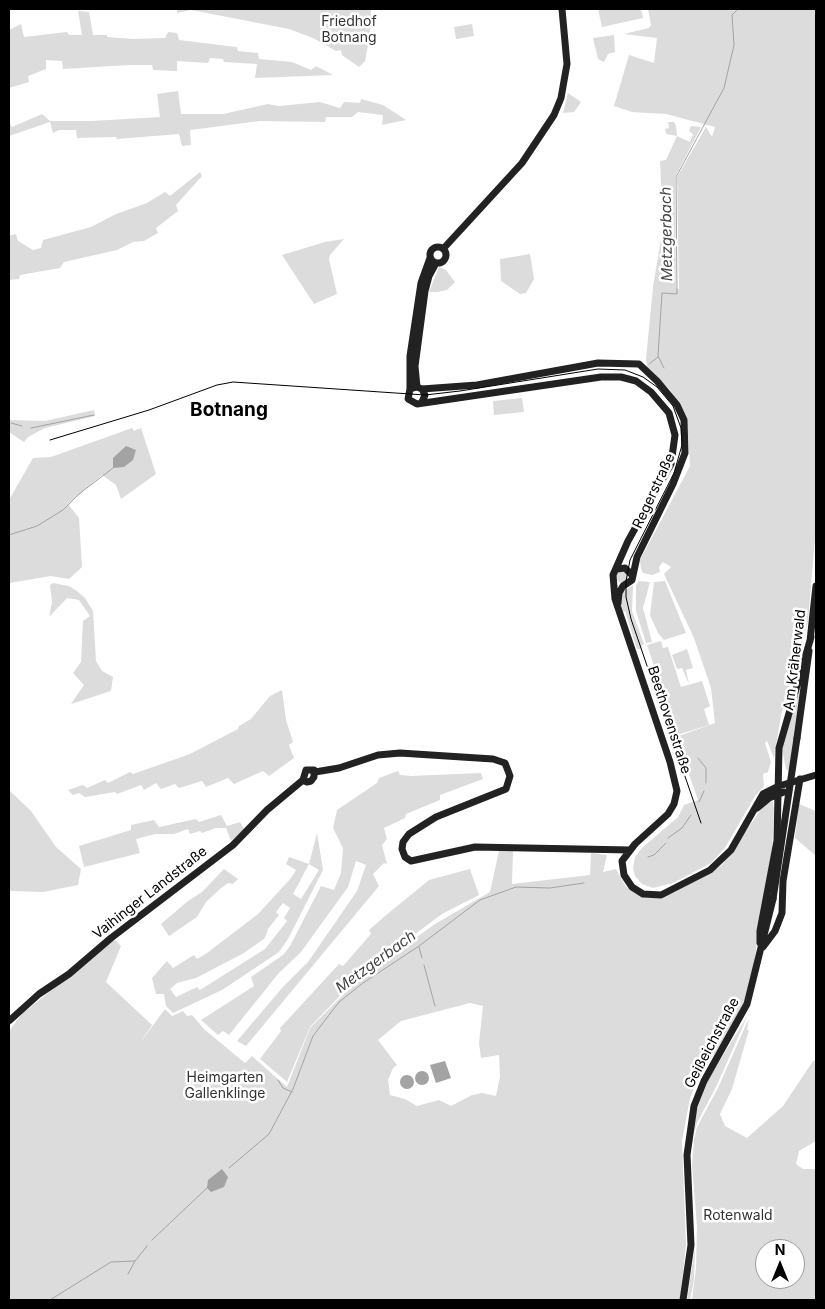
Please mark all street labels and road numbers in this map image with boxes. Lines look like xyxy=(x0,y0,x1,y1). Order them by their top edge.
street label: Regerstraße xyxy=(629,451,679,531)
street label: Am Kräherwald xyxy=(780,609,810,711)
street label: Beethovenstraße xyxy=(644,664,694,776)
street label: Vaihinger Landstraße xyxy=(89,843,211,943)
street label: Geißeichstraße xyxy=(681,995,743,1091)

